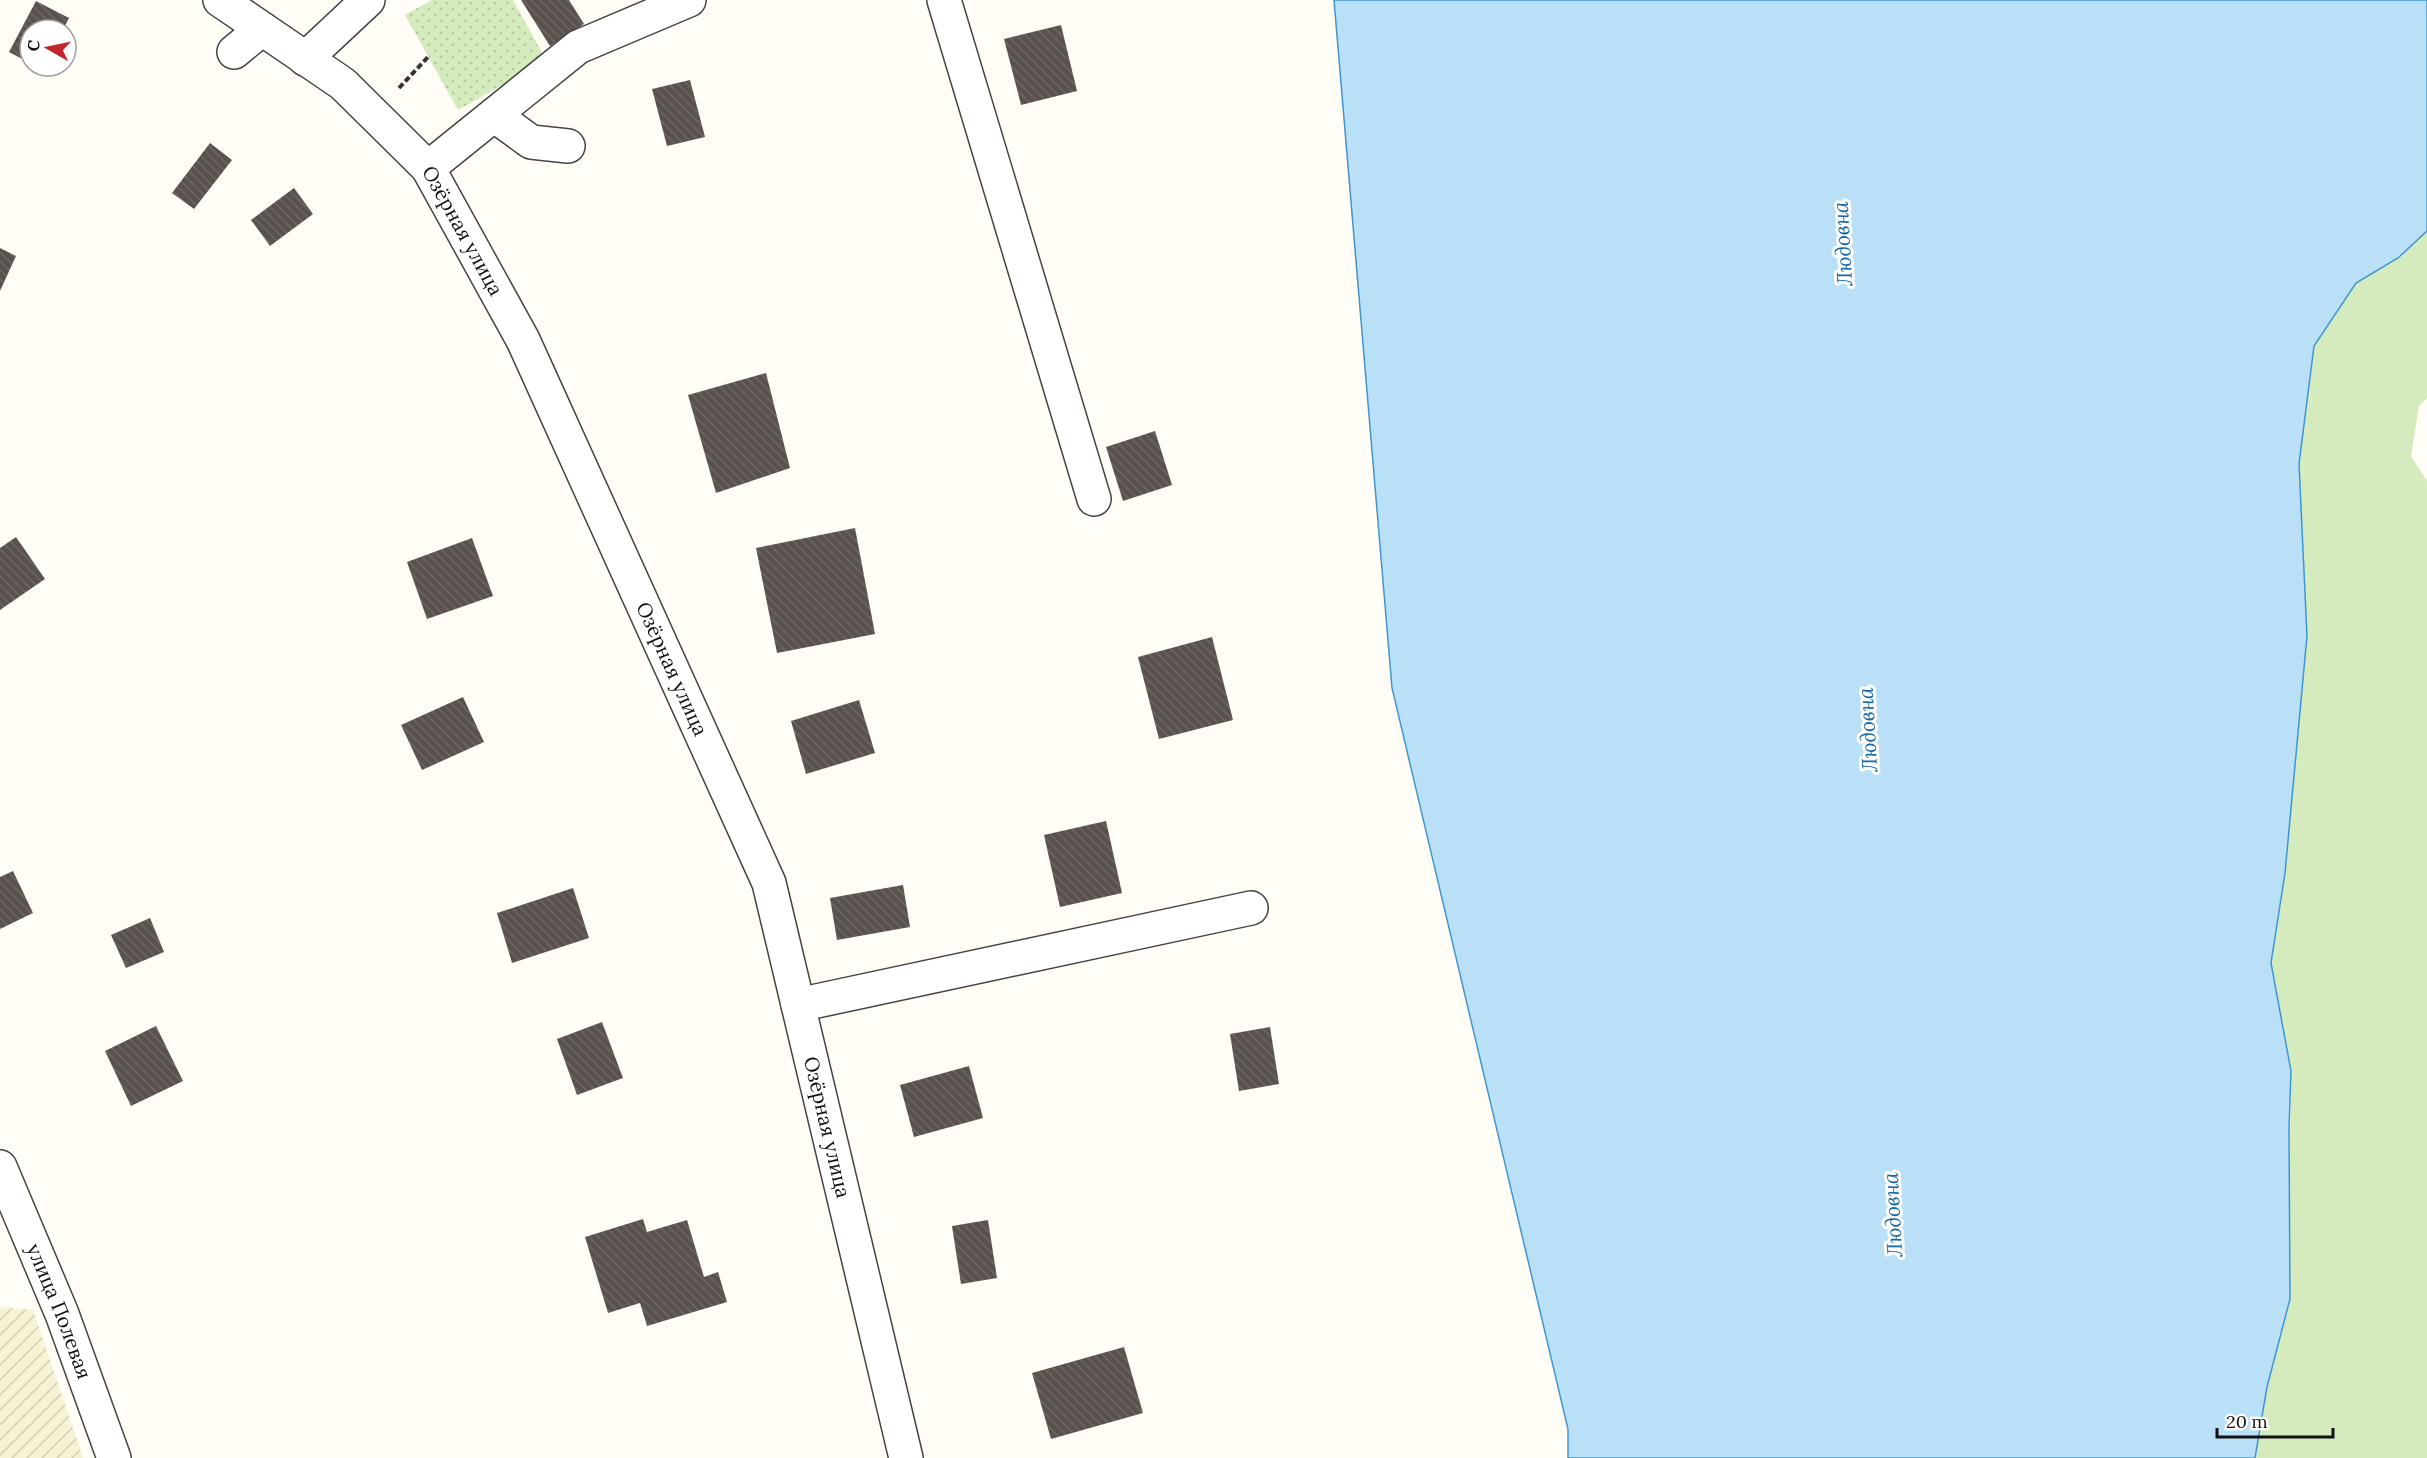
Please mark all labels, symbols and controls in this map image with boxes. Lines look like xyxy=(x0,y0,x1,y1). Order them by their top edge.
north arrow xyxy=(18,18,78,78)
text: С xyxy=(22,39,44,53)
street label: Озёрная улица xyxy=(417,161,509,300)
water label: Людовна xyxy=(1827,200,1858,287)
street label: Озёрная улица xyxy=(631,598,714,740)
water label: Людовна xyxy=(1852,686,1883,773)
street label: Озёрная улица xyxy=(799,1054,857,1200)
water label: Людовна xyxy=(1877,1171,1908,1258)
street label: улица Полевая xyxy=(22,1240,97,1382)
scale bar xyxy=(2217,1401,2332,1439)
text: 20 m xyxy=(2226,1410,2268,1433)

